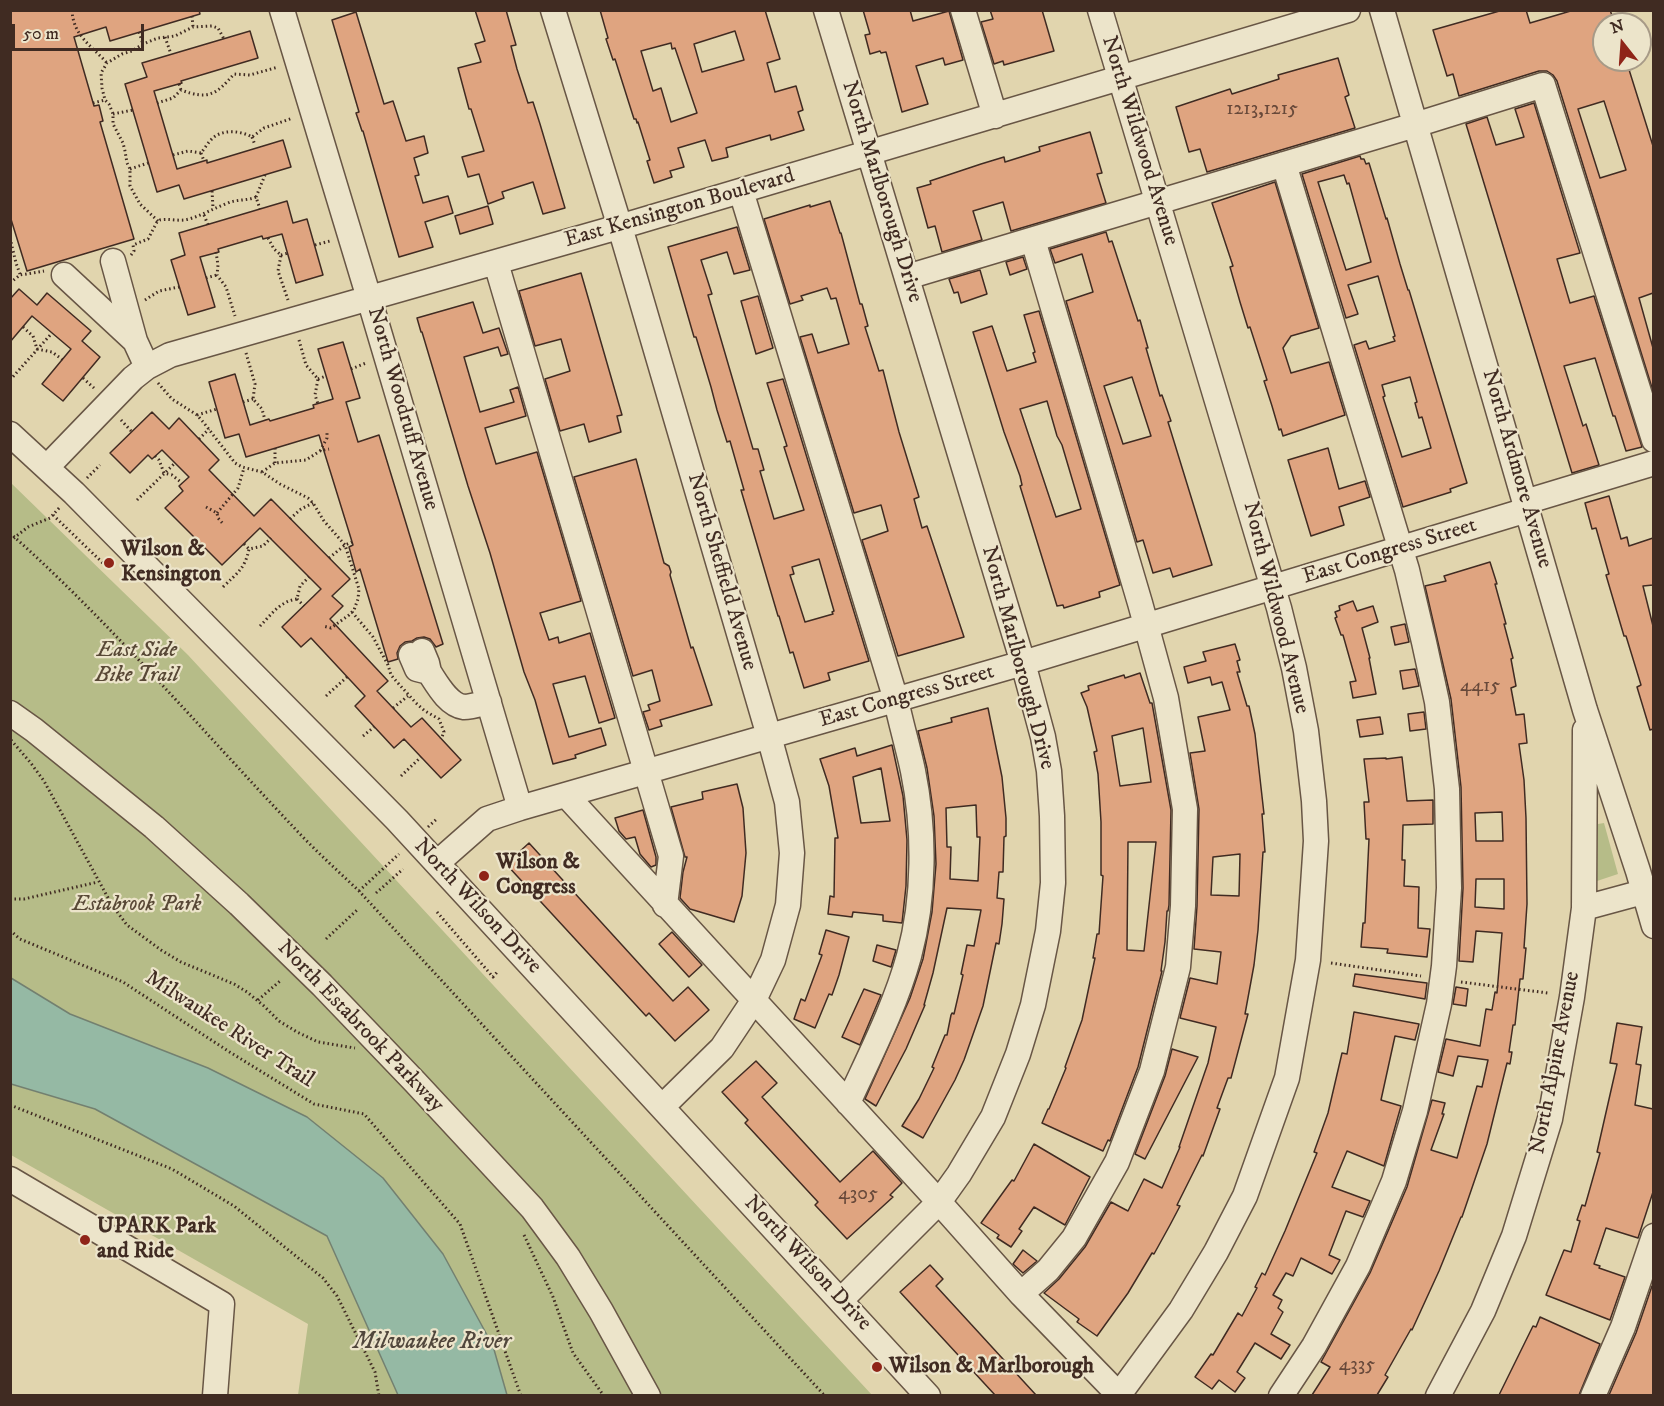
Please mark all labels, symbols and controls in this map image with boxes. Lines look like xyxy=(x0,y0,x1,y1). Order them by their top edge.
scale bar xyxy=(15,12,147,50)
north arrow xyxy=(1592,12,1652,72)
text: N xyxy=(1608,15,1627,38)
text: 50 m xyxy=(23,23,59,45)
street label: North Wildwood Avenue xyxy=(1095,33,1183,249)
street label: North Marlborough Drive xyxy=(835,78,927,306)
house number: 1213,1215 xyxy=(1226,98,1298,122)
street label: East Kensington Boulevard xyxy=(562,164,798,254)
street label: North Woodruff Avenue xyxy=(360,304,444,514)
street label: North Ardmore Avenue xyxy=(1475,367,1557,571)
street label: North Sheffield Avenue xyxy=(680,470,762,674)
street label: North Wildwood Avenue xyxy=(1236,499,1314,717)
street label: East Congress Street xyxy=(1300,513,1480,591)
place label: Wilson & Kensington xyxy=(121,537,221,588)
street label: North Marlborough Drive xyxy=(974,543,1060,773)
marker: Wilson & Kensington xyxy=(102,556,116,570)
park label: East Side Bike Trail xyxy=(95,638,179,690)
street label: East Congress Street xyxy=(817,659,997,735)
house number: 4415 xyxy=(1460,675,1500,699)
street label: North Wilson Drive xyxy=(408,834,546,980)
place label: Wilson & Congress xyxy=(496,850,580,902)
marker: Wilson & Congress xyxy=(477,869,491,883)
park label: Estabrook Park xyxy=(73,892,201,918)
street label: North Estabrook Parkway xyxy=(271,935,449,1119)
street label: Milwaukee River Trail xyxy=(140,966,318,1094)
street label: North Alpine Avenue xyxy=(1525,969,1587,1157)
house number: 4305 xyxy=(838,1183,878,1207)
street label: North Wilson Drive xyxy=(738,1191,876,1337)
place label: UPARK Park and Ride xyxy=(97,1214,216,1266)
marker: UPARK Park and Ride xyxy=(78,1233,92,1247)
water label: Milwaukee River xyxy=(353,1329,511,1357)
place label: Wilson & Marlborough xyxy=(889,1354,1094,1380)
house number: 4335 xyxy=(1339,1354,1375,1378)
marker: Wilson & Marlborough xyxy=(870,1360,884,1374)

